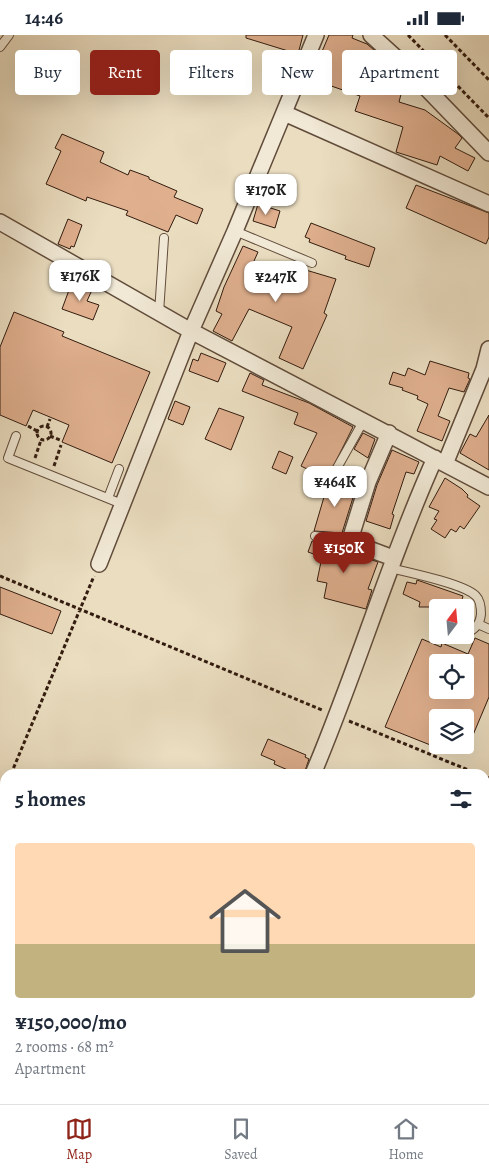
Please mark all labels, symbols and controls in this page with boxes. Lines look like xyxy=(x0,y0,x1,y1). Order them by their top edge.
text: 14:46 xyxy=(25,5,63,31)
chip: Buy xyxy=(15,50,80,95)
chip: Rent xyxy=(90,50,160,95)
chip: Filters xyxy=(170,50,252,95)
chip: New xyxy=(262,50,332,95)
chip: Apartment xyxy=(342,50,457,95)
pin: ¥170K xyxy=(231,173,301,216)
text: ¥170K xyxy=(246,179,286,201)
pin: ¥176K xyxy=(45,259,115,302)
pin: ¥247K xyxy=(241,261,311,303)
text: ¥176K xyxy=(60,265,100,287)
text: ¥247K xyxy=(255,266,297,288)
pin: ¥464K xyxy=(300,465,370,508)
text: ¥464K xyxy=(314,471,356,493)
pin: ¥150K xyxy=(309,531,379,574)
text: ¥150K xyxy=(324,537,364,559)
north arrow xyxy=(429,599,474,644)
map controls xyxy=(429,599,474,754)
button: locate xyxy=(429,654,474,699)
button: layers xyxy=(429,709,474,754)
text: 5 homes xyxy=(15,785,86,813)
icon: filters xyxy=(447,785,475,813)
icon: home xyxy=(200,876,290,966)
text: ¥150,000/mo xyxy=(15,1008,127,1036)
text: 2 rooms · 68 m² xyxy=(15,1036,114,1058)
text: Apartment xyxy=(15,1058,86,1080)
tab: Map xyxy=(65,1115,93,1164)
tab: Saved xyxy=(224,1115,258,1164)
tab: Home xyxy=(388,1115,424,1164)

